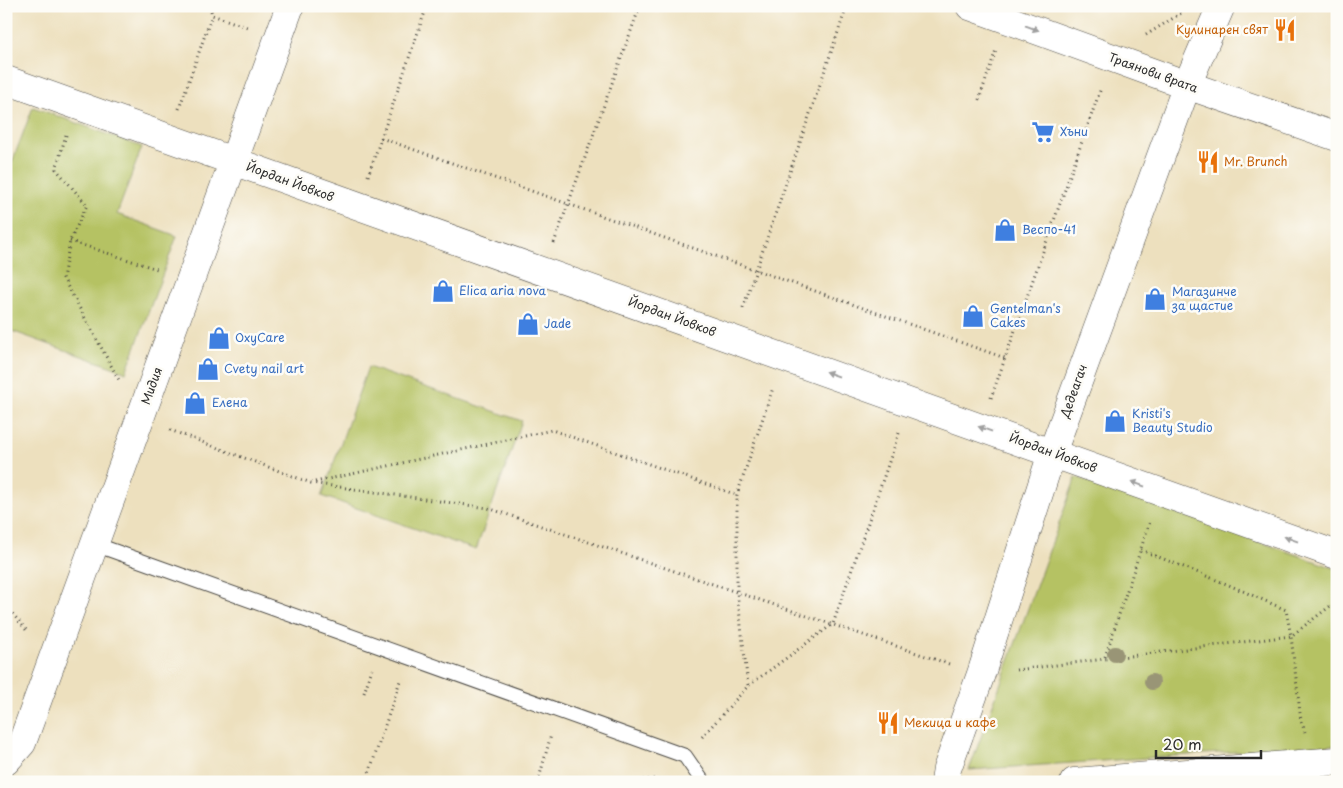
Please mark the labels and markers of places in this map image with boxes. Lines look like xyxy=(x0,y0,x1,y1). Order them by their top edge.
restaurant icon: Кулинарен свят xyxy=(1272,17,1298,43)
place label: Кулинарен свят xyxy=(1176,20,1268,38)
supermarket icon: Хъни xyxy=(1030,119,1056,145)
place label: Хъни xyxy=(1060,122,1088,140)
restaurant icon: Mr. Brunch xyxy=(1195,149,1221,175)
place label: Mr. Brunch xyxy=(1224,152,1288,170)
shop icon: Веспо-41 xyxy=(992,217,1018,243)
place label: Веспо-41 xyxy=(1022,220,1076,238)
shop icon: Elica aria nova xyxy=(430,278,456,304)
place label: Elica aria nova xyxy=(459,281,547,299)
place label: Магазинче за щастие xyxy=(1171,282,1237,314)
shop icon: Магазинче за щастие xyxy=(1142,286,1168,312)
place label: Gentelman's Cakes xyxy=(990,299,1061,331)
shop icon: Gentelman's Cakes xyxy=(960,303,986,329)
shop icon: Jade xyxy=(515,311,541,337)
place label: Jade xyxy=(544,314,571,332)
shop icon: OxyCare xyxy=(206,325,232,351)
place label: OxyCare xyxy=(235,328,285,346)
shop icon: Cvety nail art xyxy=(195,356,221,382)
place label: Cvety nail art xyxy=(224,359,304,377)
shop icon: Елена xyxy=(182,390,208,416)
place label: Елена xyxy=(212,393,248,411)
place label: Kristi's Beauty Studio xyxy=(1132,404,1213,436)
shop icon: Kristi's Beauty Studio xyxy=(1102,408,1128,434)
restaurant icon: Мекица и кафе xyxy=(875,710,901,736)
place label: Мекица и кафе xyxy=(904,713,996,731)

